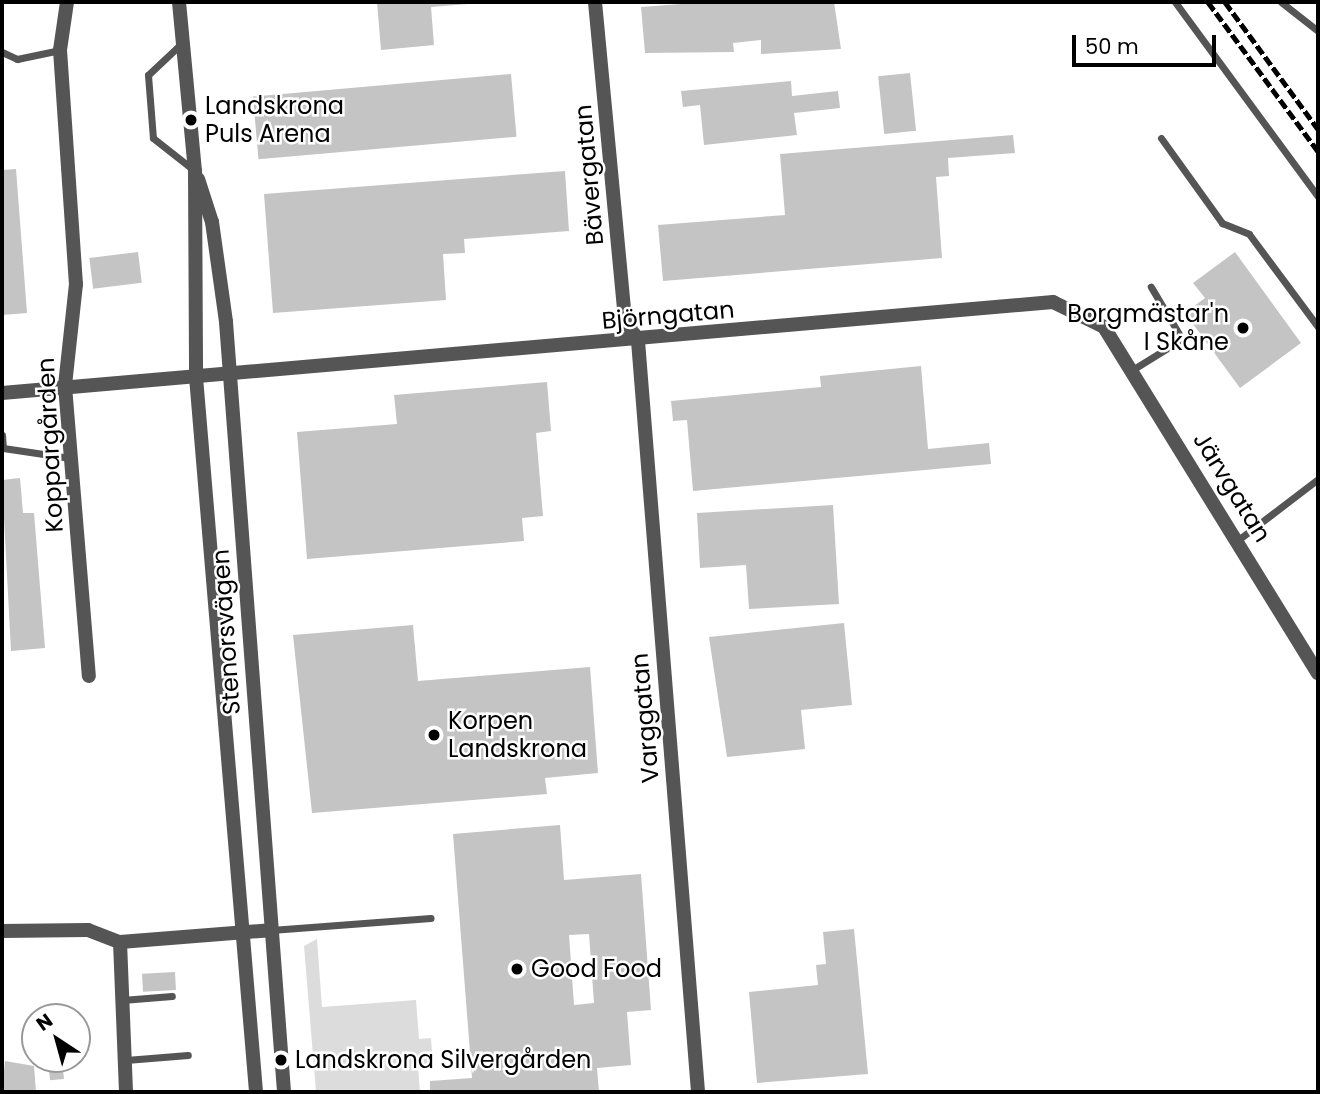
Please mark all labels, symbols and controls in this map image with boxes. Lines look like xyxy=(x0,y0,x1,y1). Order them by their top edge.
scale bar xyxy=(1075,21,1218,65)
text: 50 m xyxy=(1085,32,1139,61)
place label: Landskrona Puls Arena xyxy=(205,92,344,148)
street label: Bävergatan xyxy=(569,104,609,246)
marker: Landskrona Puls Arena xyxy=(183,112,199,128)
street label: Björngatan xyxy=(600,295,736,335)
place label: Borgmästar'n I Skåne xyxy=(1067,300,1229,356)
marker: Borgmästar'n I Skåne xyxy=(1235,320,1251,336)
street label: Koppargården xyxy=(31,357,69,533)
street label: Järvgatan xyxy=(1187,427,1277,547)
street label: Stenorsvägen xyxy=(206,548,246,716)
street label: Varggatan xyxy=(625,652,665,784)
place label: Korpen Landskrona xyxy=(448,707,587,763)
marker: Korpen Landskrona xyxy=(426,727,442,743)
place label: Good Food xyxy=(531,955,662,983)
marker: Good Food xyxy=(509,961,525,977)
north arrow xyxy=(21,1003,91,1073)
text: N xyxy=(31,1007,58,1037)
place label: Landskrona Silvergården xyxy=(295,1046,591,1074)
marker: Landskrona Silvergården xyxy=(273,1052,289,1068)

